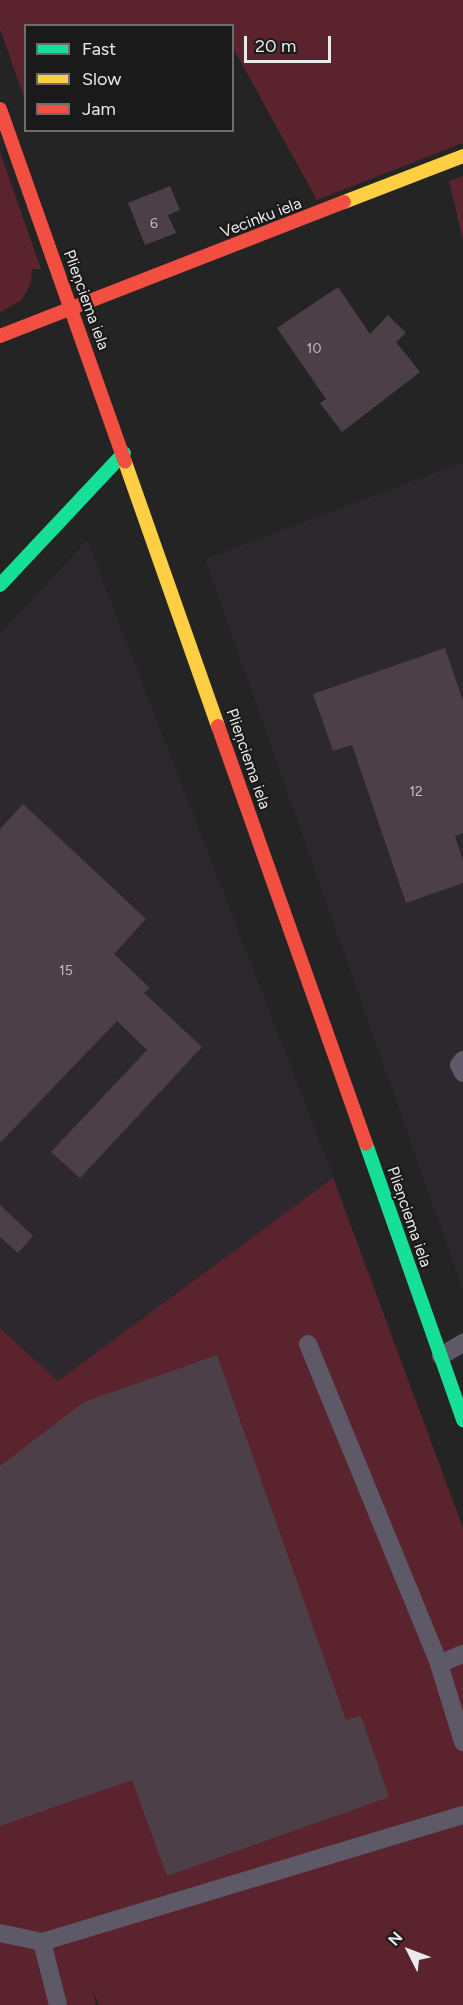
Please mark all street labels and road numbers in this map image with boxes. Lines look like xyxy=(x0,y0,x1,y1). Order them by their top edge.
street label: Vecinku iela xyxy=(218,194,304,242)
street label: Plieņciema iela xyxy=(59,247,113,353)
street label: Plieņciema iela xyxy=(222,706,274,812)
street label: Plieņciema iela xyxy=(383,1164,435,1270)

